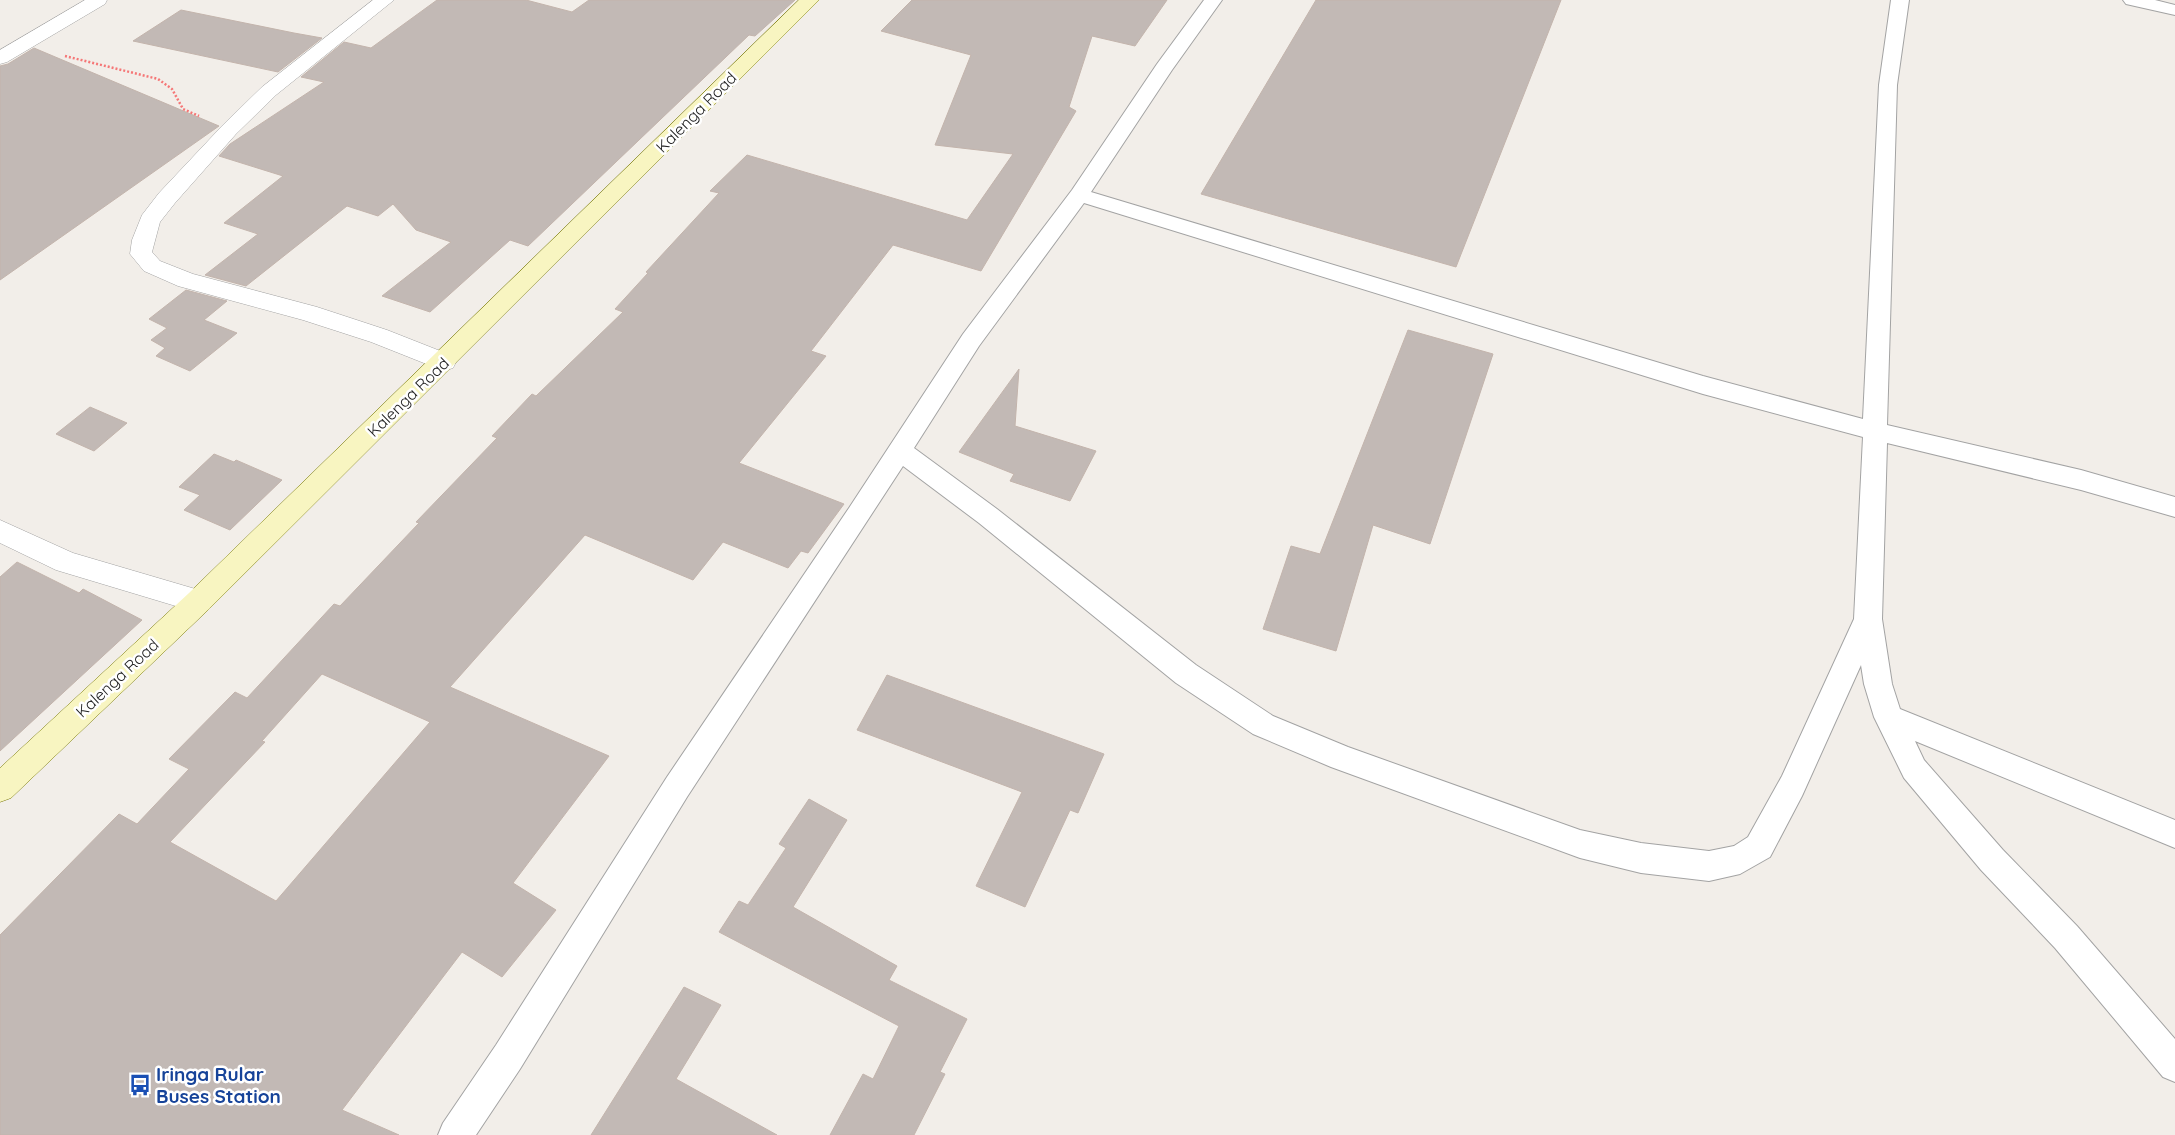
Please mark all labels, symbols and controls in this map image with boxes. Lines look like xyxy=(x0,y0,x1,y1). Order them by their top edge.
street label: Kalenga Road xyxy=(651,67,741,157)
street label: Kalenga Road xyxy=(363,353,453,441)
street label: Kalenga Road xyxy=(71,635,163,721)
place label: Iringa Rular Buses Station xyxy=(156,1062,281,1108)
bus stop icon: Iringa Rular Buses Station xyxy=(127,1072,153,1098)

